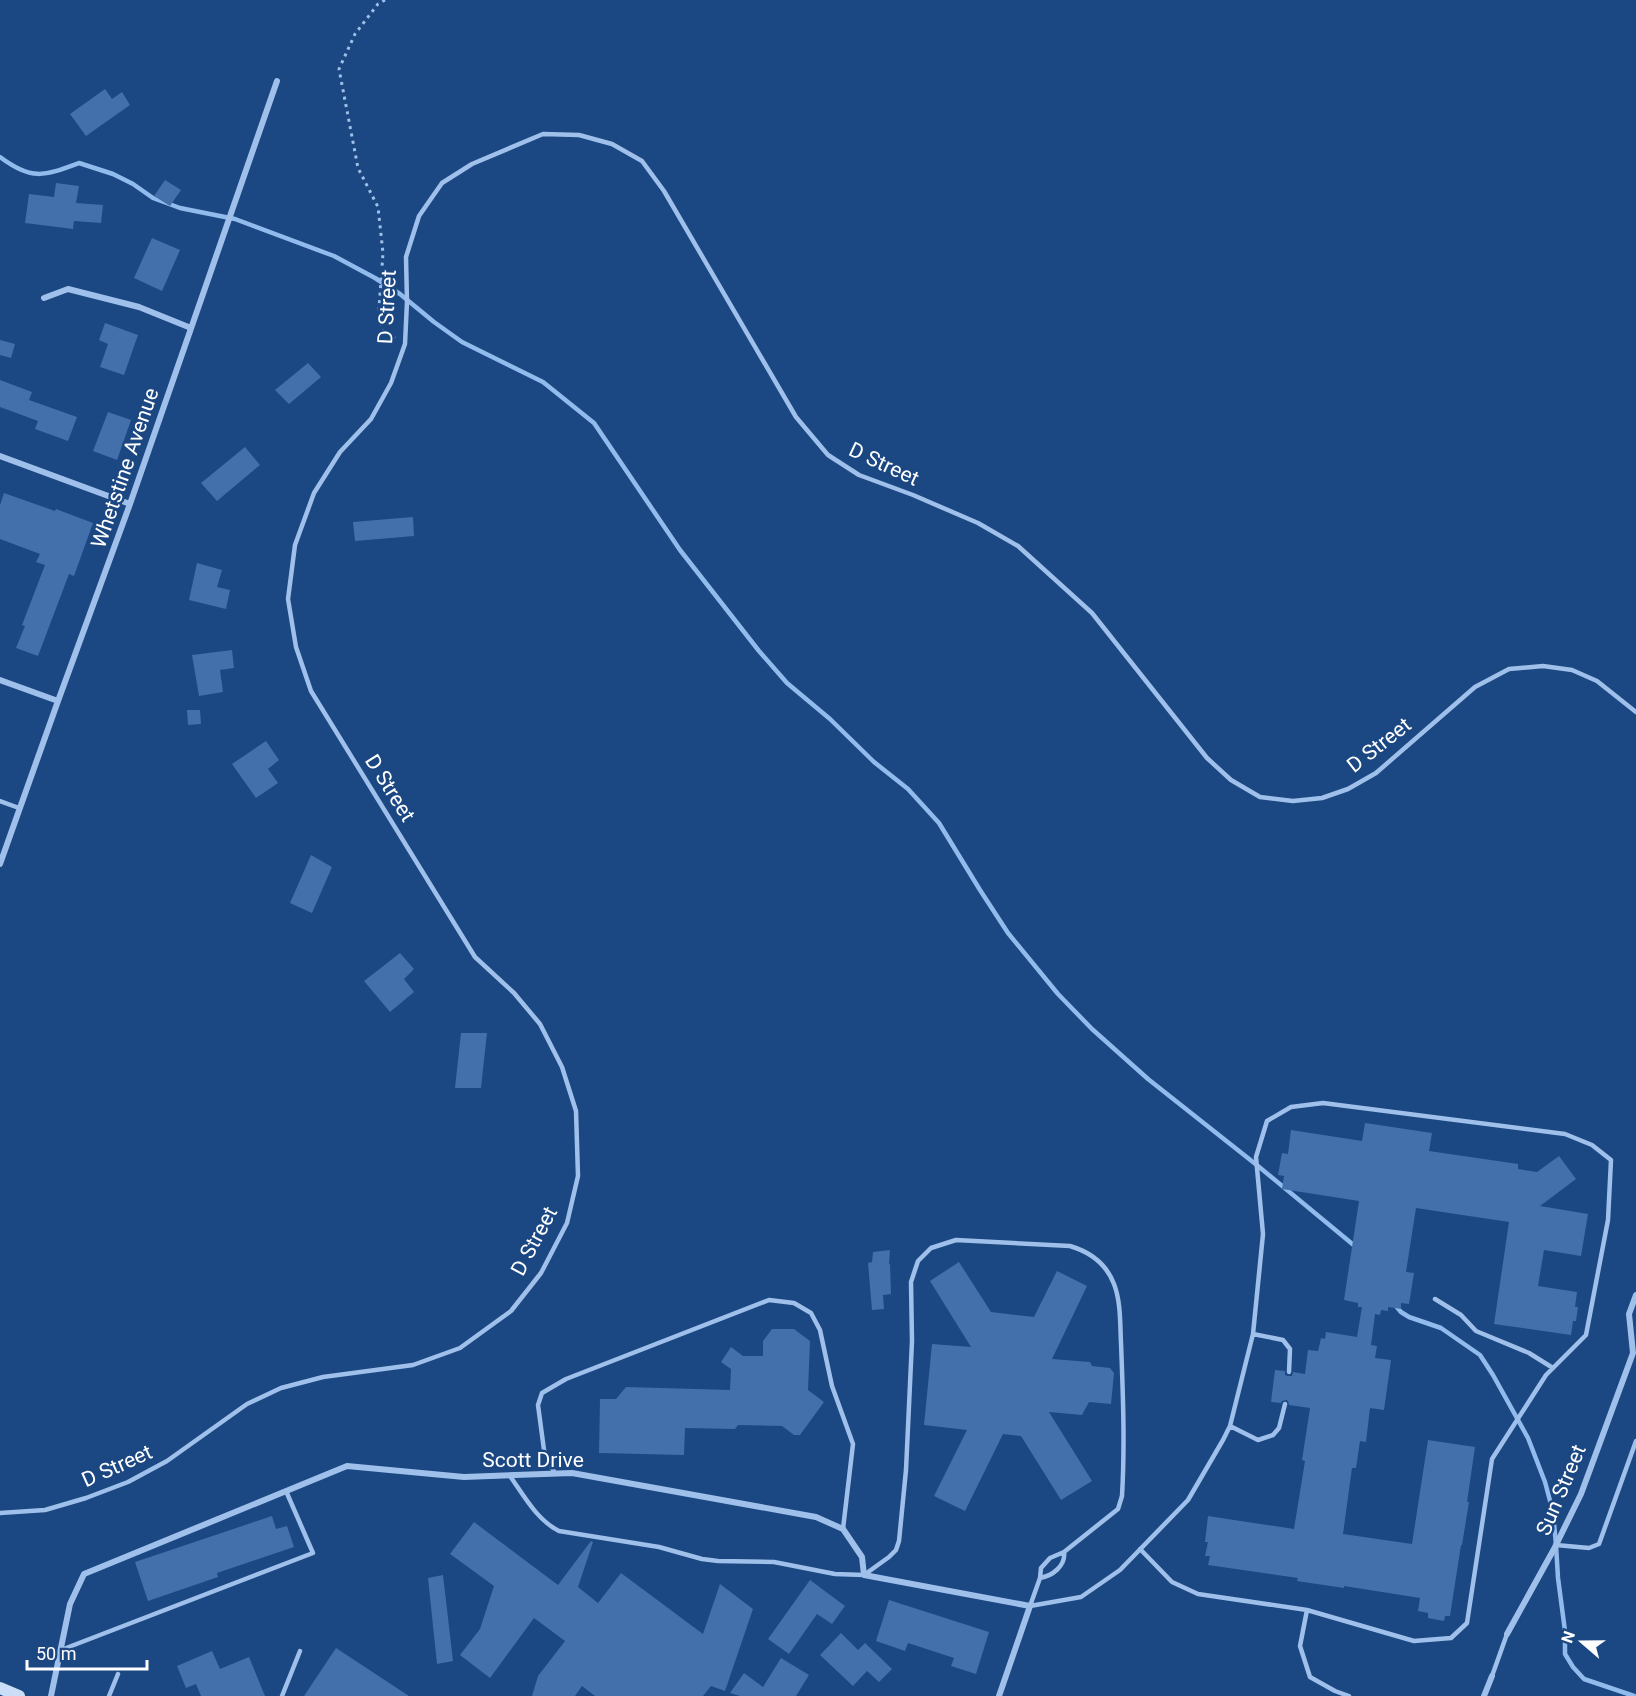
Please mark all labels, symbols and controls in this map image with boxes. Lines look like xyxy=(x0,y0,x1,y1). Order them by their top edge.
street label: D Street xyxy=(373,269,401,345)
street label: Whetstine Avenue xyxy=(86,385,164,551)
street label: D Street xyxy=(845,437,923,491)
street label: D Street xyxy=(1342,713,1416,777)
street label: D Street xyxy=(360,750,420,826)
street label: D Street xyxy=(506,1202,562,1279)
street label: D Street xyxy=(78,1440,156,1492)
street label: Sun Street xyxy=(1531,1441,1591,1539)
street label: Scott Drive xyxy=(482,1448,584,1472)
north arrow xyxy=(1552,1612,1612,1672)
text: N xyxy=(1558,1628,1579,1646)
scale bar xyxy=(27,1633,147,1671)
text: 50 m xyxy=(36,1643,76,1664)

